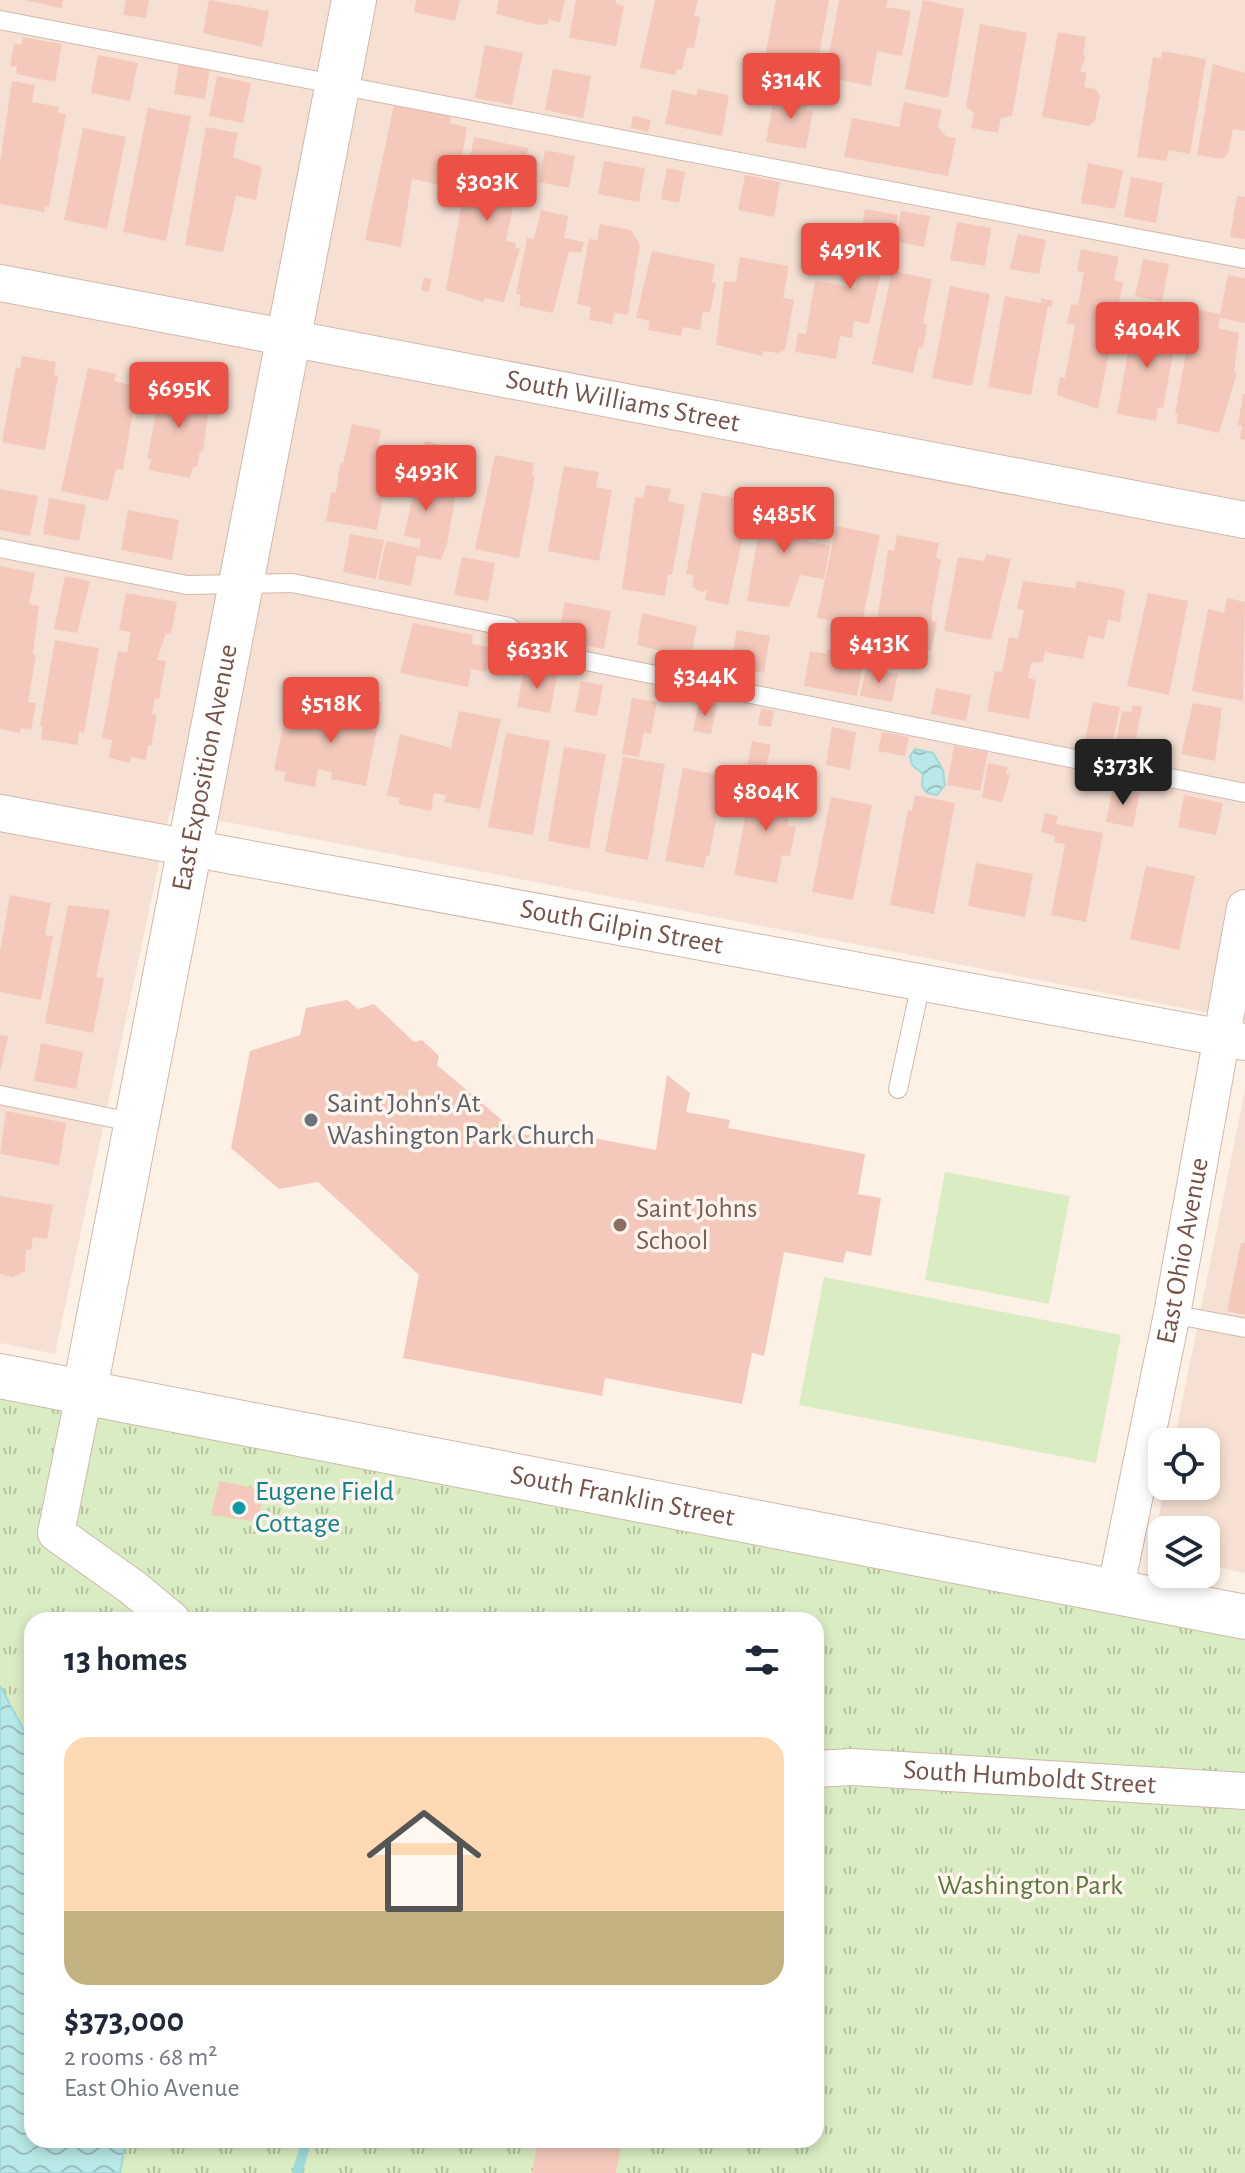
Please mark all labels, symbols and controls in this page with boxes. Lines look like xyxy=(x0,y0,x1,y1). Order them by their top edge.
pin: $314K xyxy=(735,53,847,121)
text: $314K xyxy=(761,66,821,92)
pin: $303K xyxy=(431,155,543,223)
text: $303K xyxy=(456,168,518,194)
pin: $491K xyxy=(794,223,906,291)
text: $491K xyxy=(819,236,881,262)
pin: $404K xyxy=(1091,302,1203,370)
text: $404K xyxy=(1114,315,1180,341)
pin: $695K xyxy=(123,362,235,430)
street label: South Williams Street xyxy=(504,366,742,438)
text: $695K xyxy=(147,375,211,401)
pin: $493K xyxy=(370,445,482,513)
text: $493K xyxy=(394,458,458,484)
pin: $485K xyxy=(728,487,840,555)
text: $485K xyxy=(752,500,816,526)
pin: $413K xyxy=(823,617,935,685)
pin: $633K xyxy=(481,623,593,691)
text: $413K xyxy=(849,630,909,656)
text: $633K xyxy=(506,636,568,662)
street label: East Exposition Avenue xyxy=(168,642,243,893)
pin: $344K xyxy=(649,650,761,718)
text: $344K xyxy=(673,663,737,689)
pin: $518K xyxy=(275,677,387,745)
text: $518K xyxy=(301,690,361,716)
pin: $373K xyxy=(1067,739,1179,807)
text: $373K xyxy=(1093,752,1153,778)
pin: $804K xyxy=(710,765,822,833)
text: $804K xyxy=(733,778,799,804)
street label: South Gilpin Street xyxy=(518,895,725,960)
place label: Saint John's At Washington Park Church xyxy=(327,1090,595,1150)
marker: Saint John's At Washington Park Church xyxy=(302,1111,320,1129)
street label: East Ohio Avenue xyxy=(1152,1155,1214,1346)
place label: Saint Johns School xyxy=(636,1195,757,1255)
marker: Saint Johns School xyxy=(611,1216,629,1234)
map controls xyxy=(1148,1428,1220,1588)
button: locate xyxy=(1148,1428,1220,1500)
street label: South Franklin Street xyxy=(508,1461,737,1532)
place label: Eugene Field Cottage xyxy=(255,1478,394,1538)
marker: Eugene Field Cottage xyxy=(230,1499,248,1517)
button: layers xyxy=(1148,1516,1220,1588)
icon: filters xyxy=(740,1638,784,1682)
text: 13 homes xyxy=(64,1643,187,1677)
street label: South Humboldt Street xyxy=(902,1756,1157,1800)
icon: home xyxy=(352,1789,496,1933)
park label: Washington Park xyxy=(937,1872,1123,1900)
text: $373,000 xyxy=(64,2004,184,2038)
text: 2 rooms · 68 m² xyxy=(64,2044,217,2070)
text: East Ohio Avenue xyxy=(64,2075,239,2101)

